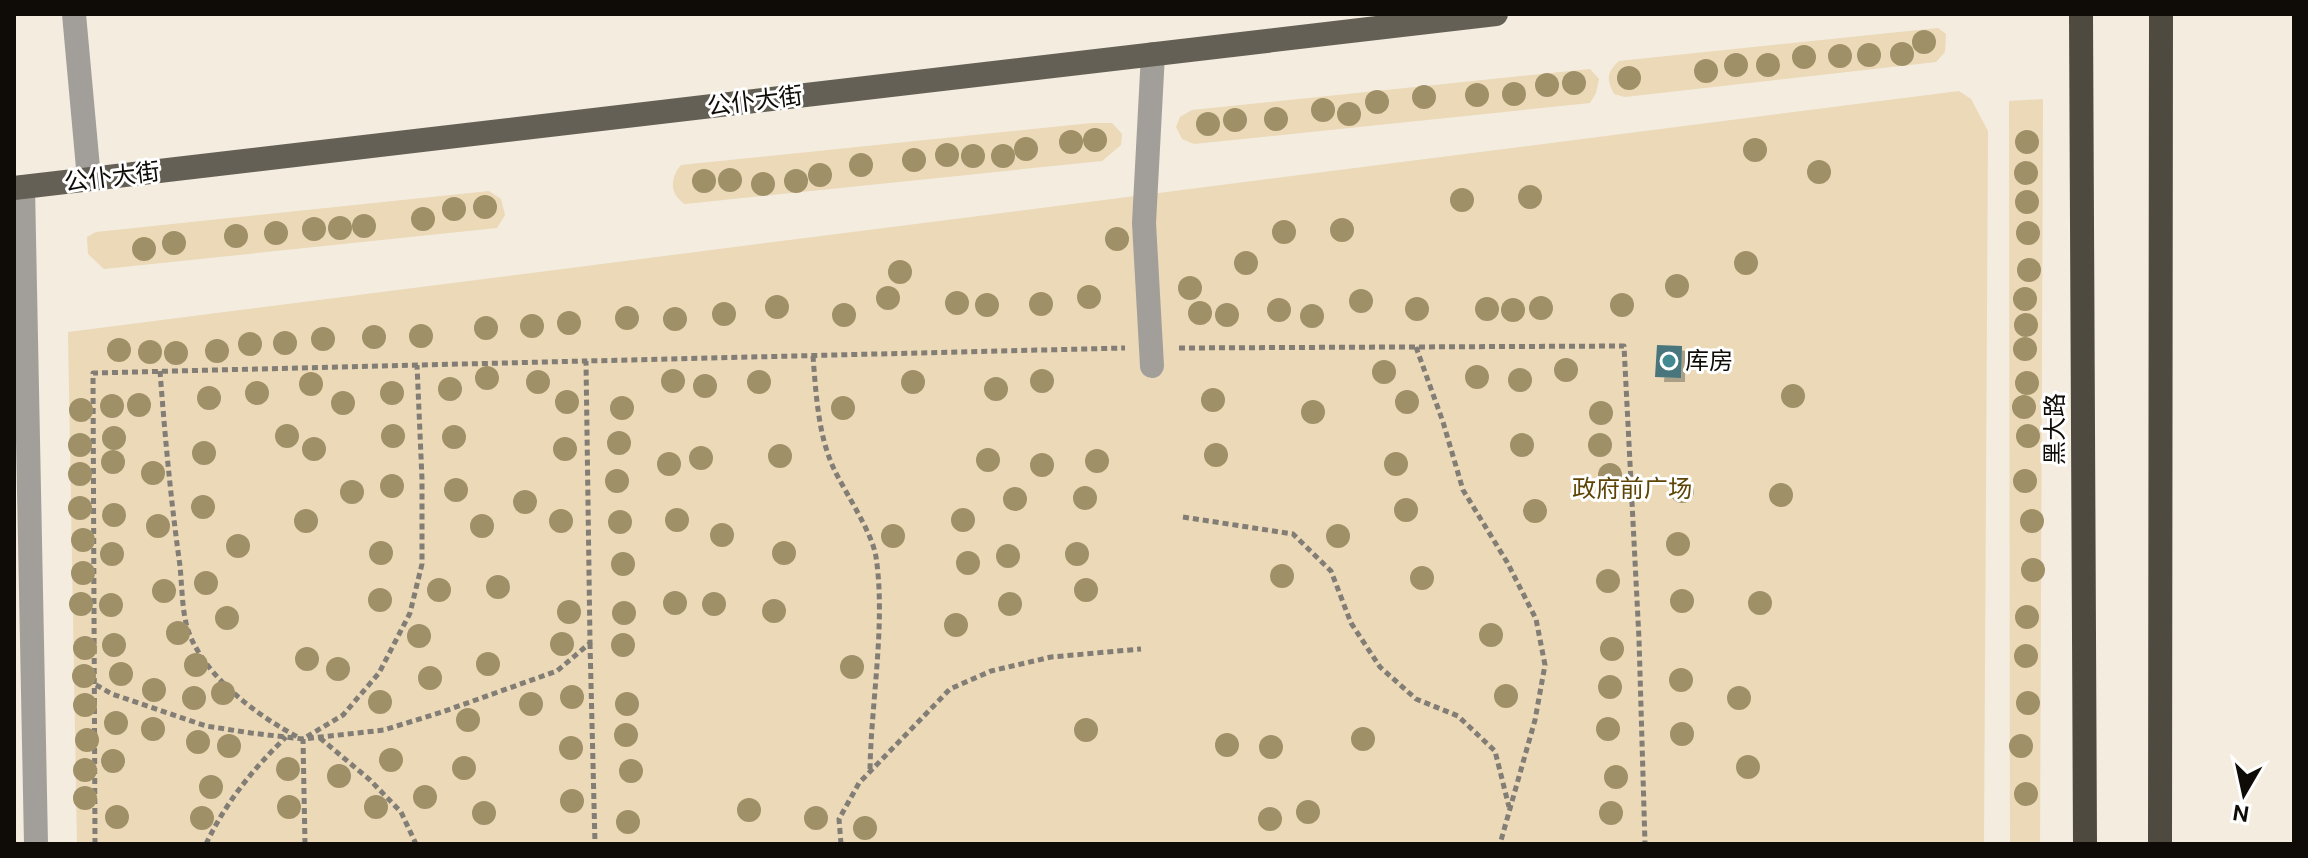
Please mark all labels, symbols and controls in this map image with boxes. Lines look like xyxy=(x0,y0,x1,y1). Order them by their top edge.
street label: 公仆大街 xyxy=(705,79,804,122)
street label: 公仆大街 xyxy=(62,155,161,198)
place label: 库房 xyxy=(1685,345,1733,376)
marker: 库房 xyxy=(1660,352,1678,370)
street label: 黑大路 xyxy=(2039,393,2070,465)
park label: 政府前广场 xyxy=(1572,473,1692,504)
north arrow xyxy=(2204,754,2284,834)
text: N xyxy=(2231,798,2251,829)

